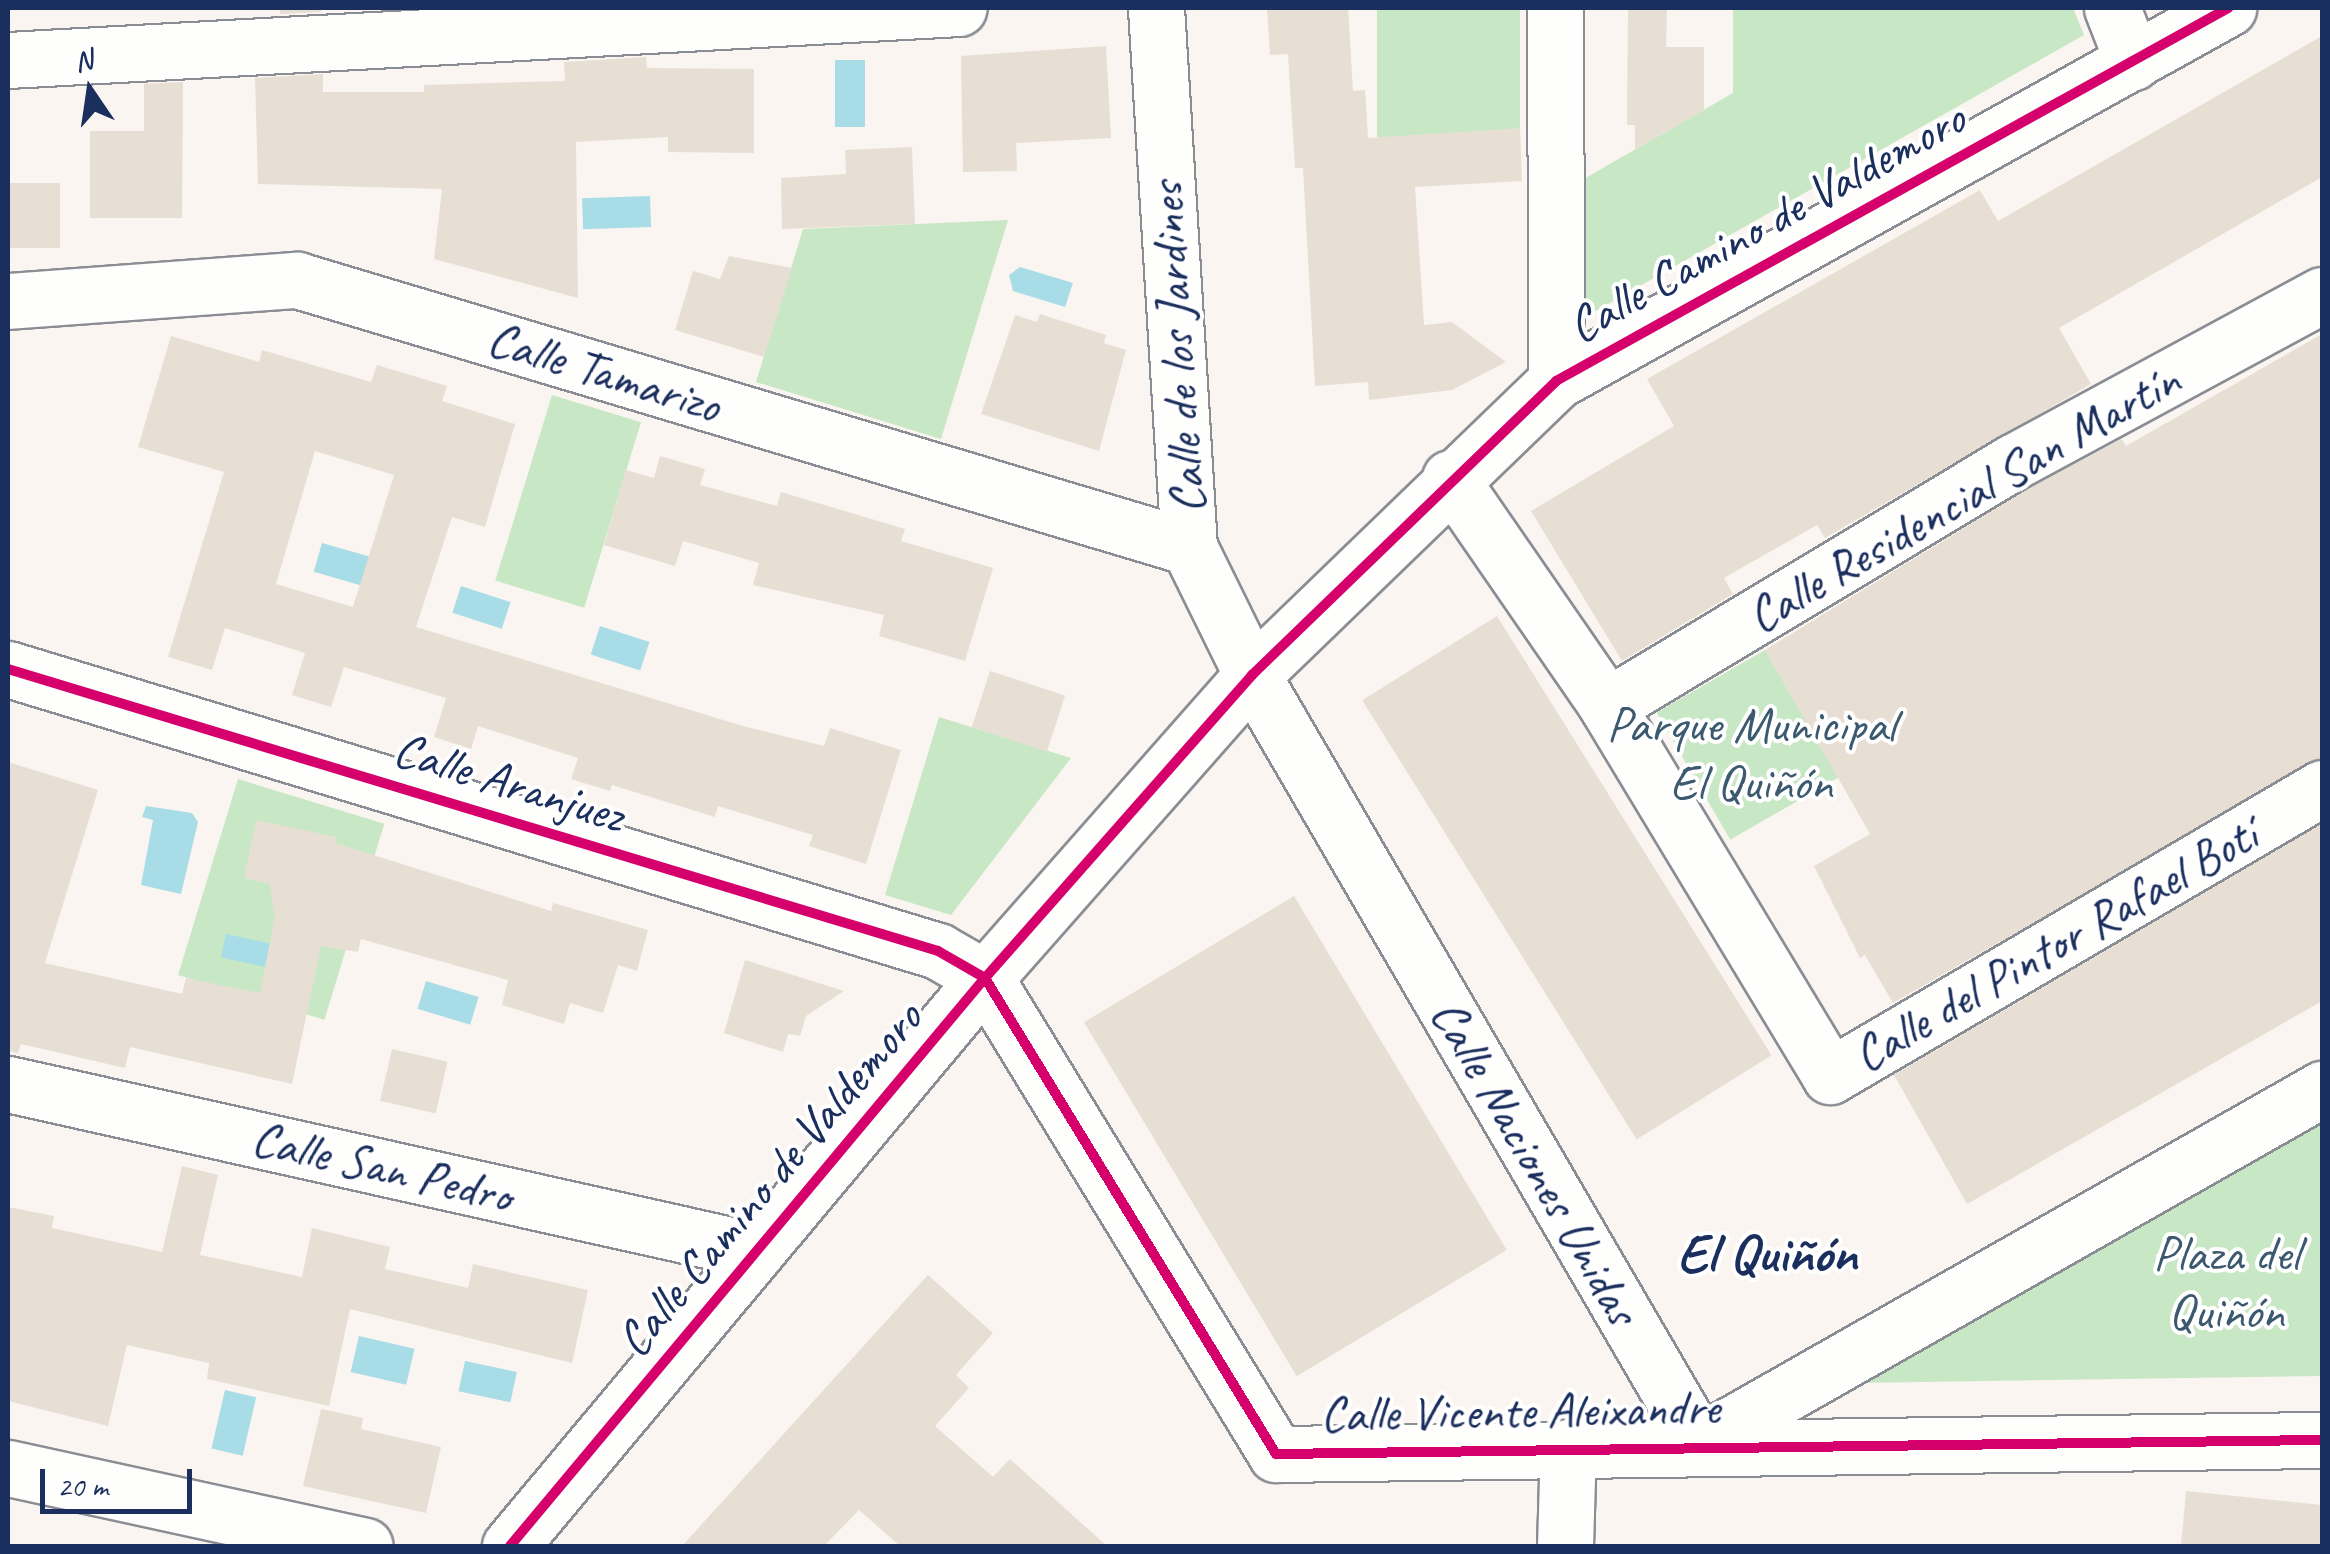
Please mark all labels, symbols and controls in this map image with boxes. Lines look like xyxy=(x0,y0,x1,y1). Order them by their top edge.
north arrow xyxy=(40,40,140,140)
text: N xyxy=(71,41,96,79)
street label: Calle Camino de Valdemoro xyxy=(1558,88,1974,356)
street label: Calle de los Jardines xyxy=(1135,180,1219,516)
street label: Calle Tamarizo xyxy=(481,308,727,436)
street label: Calle Residencial San Martín xyxy=(1736,349,2190,647)
park label: Parque Municipal El Quiñón xyxy=(1607,694,1895,812)
street label: Calle Aranjuez xyxy=(386,719,632,845)
street label: Calle del Pintor Rafael Botí xyxy=(1842,805,2268,1085)
street label: Calle Naciones Unidas xyxy=(1417,988,1653,1336)
street label: Calle Camino de Valdemoro xyxy=(604,990,934,1368)
street label: Calle San Pedro xyxy=(246,1108,518,1226)
district label: El Quiñón xyxy=(1677,1221,1857,1287)
park label: Plaza del Quiñón xyxy=(2153,1223,2299,1340)
street label: Calle Vicente Aleixandre xyxy=(1320,1378,1720,1444)
scale bar xyxy=(45,1449,198,1511)
text: 20 m xyxy=(57,1467,108,1505)

